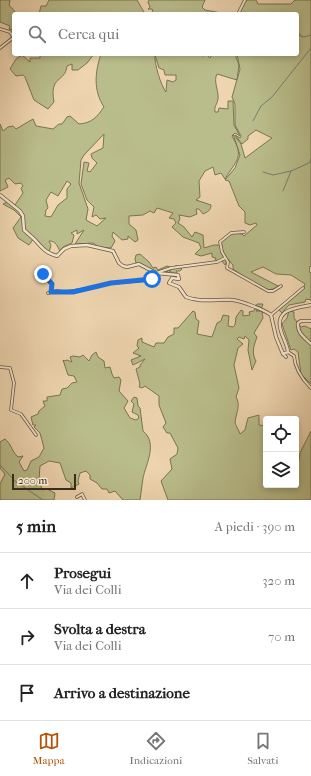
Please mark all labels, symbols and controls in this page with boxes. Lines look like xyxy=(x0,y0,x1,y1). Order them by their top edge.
search box xyxy=(12,12,299,56)
icon: search xyxy=(26,23,48,45)
text: Cerca qui xyxy=(58,25,119,43)
route end xyxy=(34,265,52,283)
route start xyxy=(143,270,161,288)
map controls xyxy=(263,416,299,488)
button: locate xyxy=(263,416,299,452)
button: layers xyxy=(263,452,299,488)
scale bar xyxy=(12,472,76,491)
text: 200 m xyxy=(18,474,47,487)
text: 5 min xyxy=(16,516,56,536)
text: A piedi · 390 m xyxy=(215,519,295,534)
text: Prosegui xyxy=(54,564,111,582)
icon: ahead xyxy=(16,570,38,592)
text: 320 m xyxy=(262,573,295,588)
text: Via dei Colli xyxy=(54,582,121,597)
text: Svolta a destra xyxy=(54,620,146,638)
icon: right xyxy=(16,626,38,648)
text: 70 m xyxy=(268,629,295,644)
text: Via dei Colli xyxy=(54,638,121,653)
icon: arrive xyxy=(16,682,38,704)
text: Arrivo a destinazione xyxy=(54,684,190,702)
tab: Mappa xyxy=(32,730,65,767)
tab: Indicazioni xyxy=(129,730,182,767)
tab: Salvati xyxy=(247,730,279,767)

